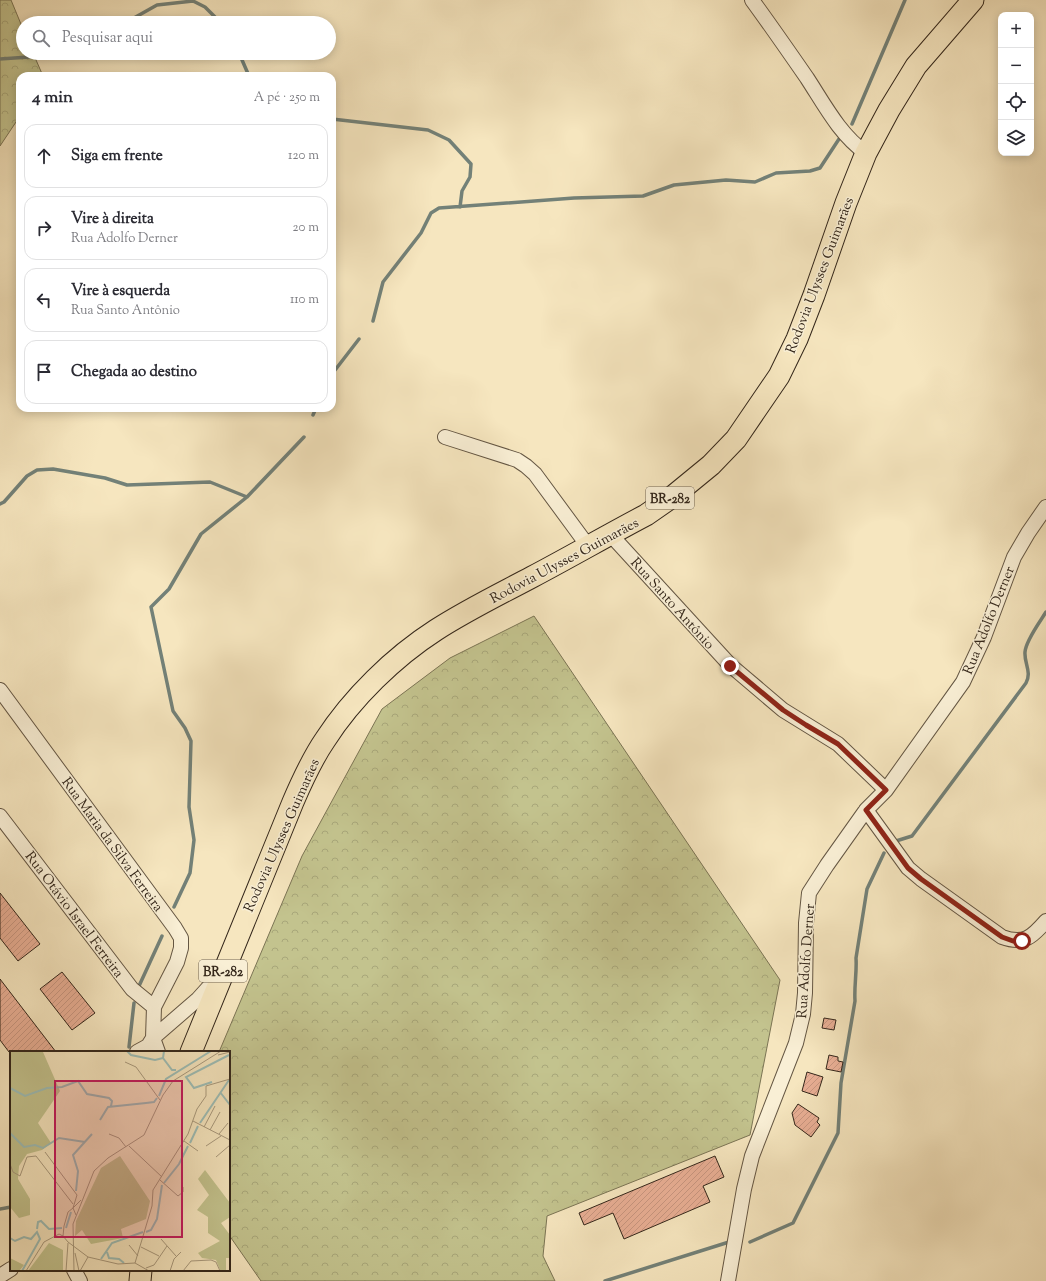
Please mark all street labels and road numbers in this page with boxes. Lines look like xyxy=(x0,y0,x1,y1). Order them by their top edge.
street label: Rodovia Ulysses Guimarães xyxy=(782,195,860,357)
road number: BR-282 xyxy=(646,487,694,509)
street label: Rodovia Ulysses Guimarães xyxy=(487,514,643,610)
street label: Rua Santo Antônio xyxy=(625,554,718,655)
street label: Rua Adolfo Derner xyxy=(959,563,1021,678)
street label: Rodovia Ulysses Guimarães xyxy=(240,756,326,916)
street label: Rua Maria da Silva Ferreira xyxy=(56,774,167,917)
street label: Rua Otávio Israel Ferreira xyxy=(19,848,128,983)
street label: Rua Adolfo Derner xyxy=(793,902,821,1019)
road number: BR-282 xyxy=(199,960,247,982)

